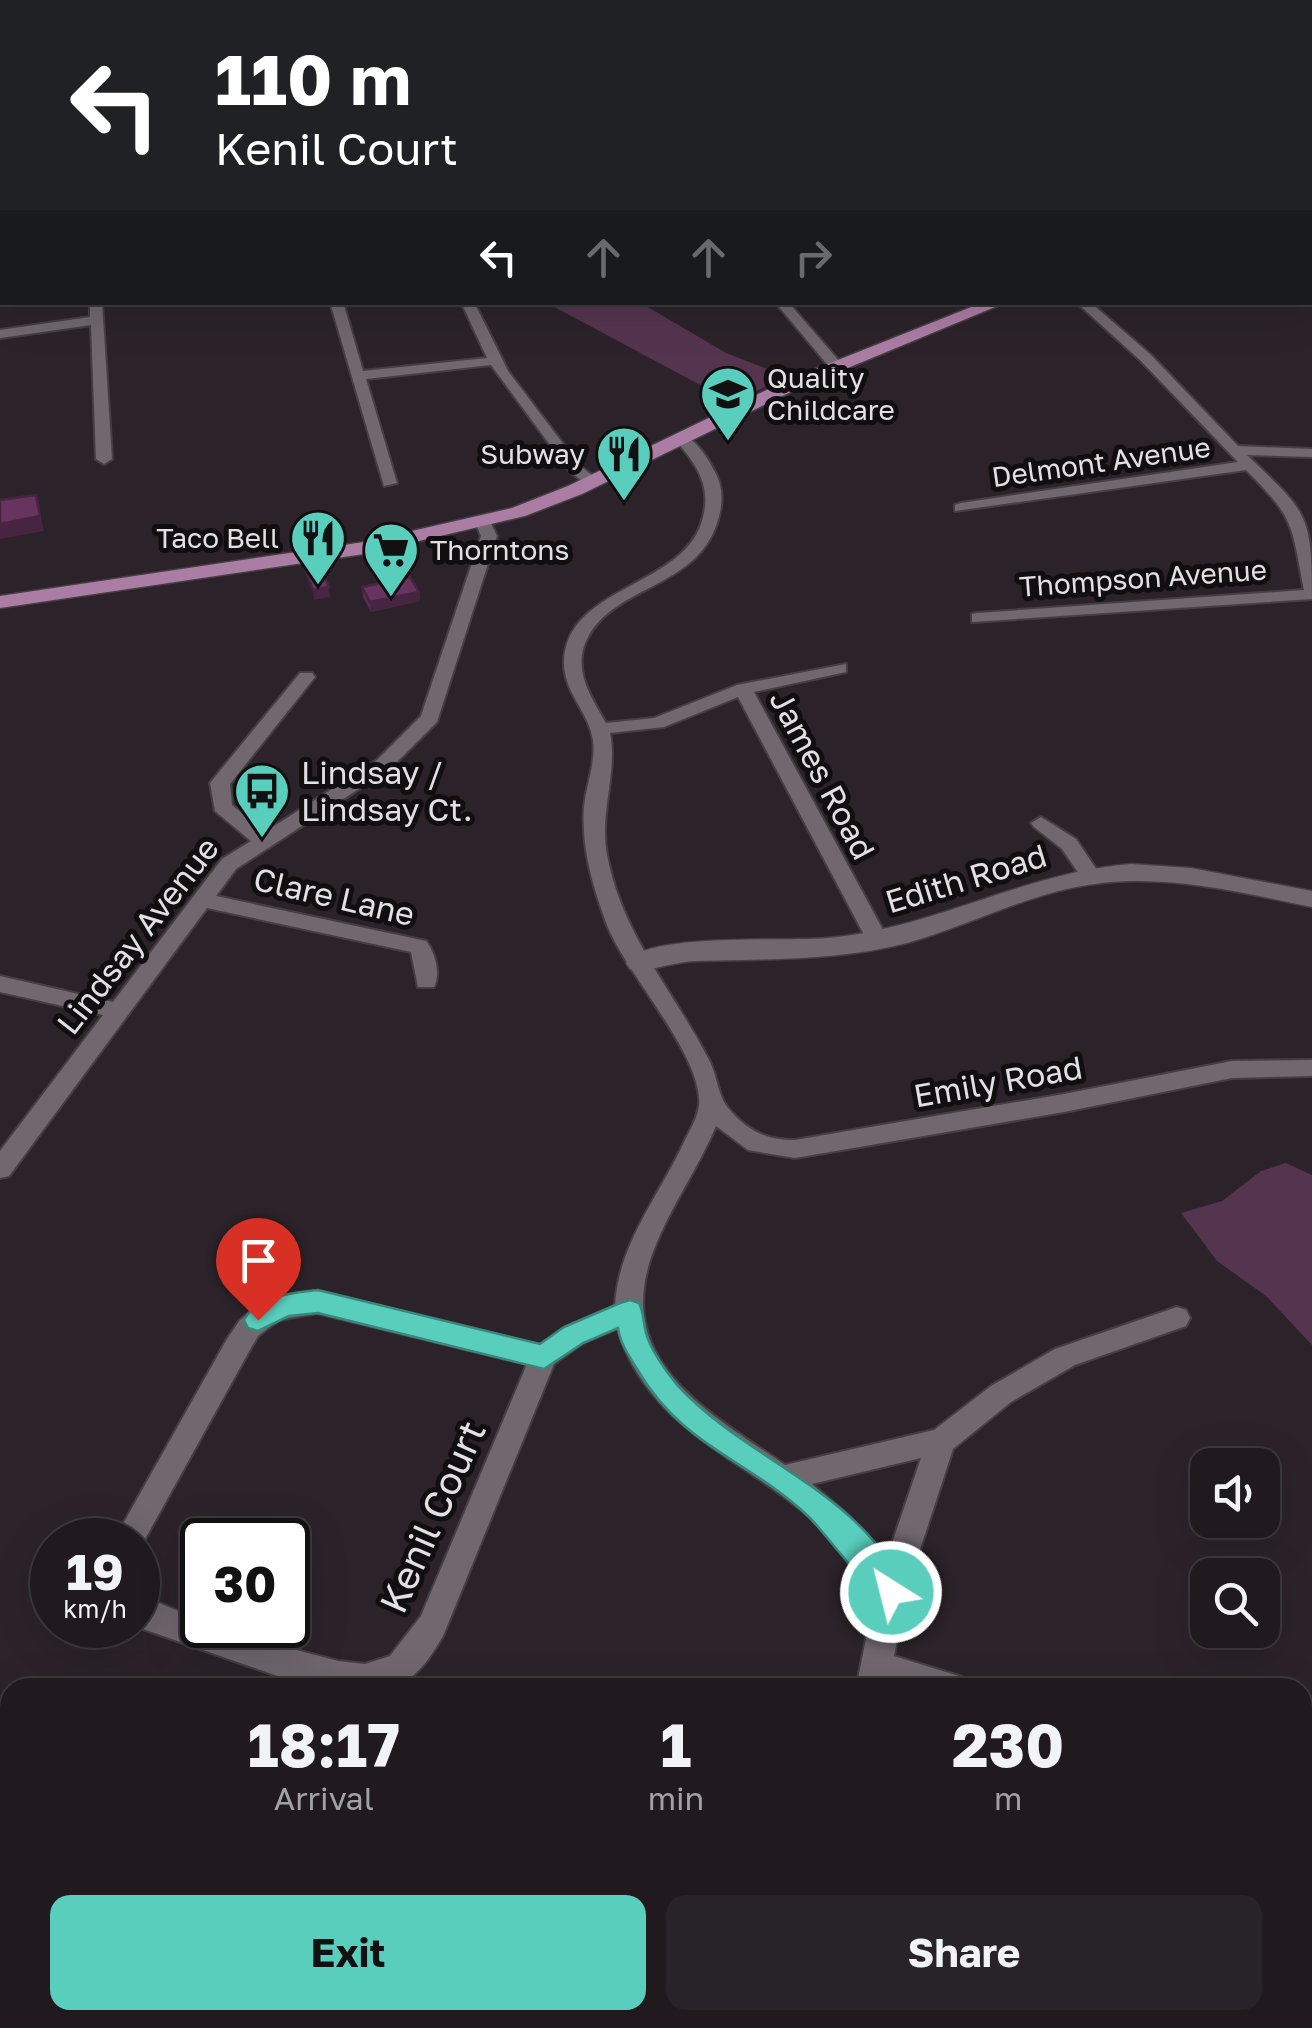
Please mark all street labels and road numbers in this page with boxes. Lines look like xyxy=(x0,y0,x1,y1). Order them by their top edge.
street label: Delmont Avenue xyxy=(990,430,1212,493)
street label: Thompson Avenue xyxy=(1018,552,1268,603)
street label: James Road xyxy=(762,683,883,866)
street label: Lindsay Avenue xyxy=(49,829,226,1041)
street label: Edith Road xyxy=(881,836,1051,921)
street label: Clare Lane xyxy=(250,859,418,933)
street label: Emily Road xyxy=(911,1048,1085,1115)
street label: Kenil Court xyxy=(369,1414,494,1619)

